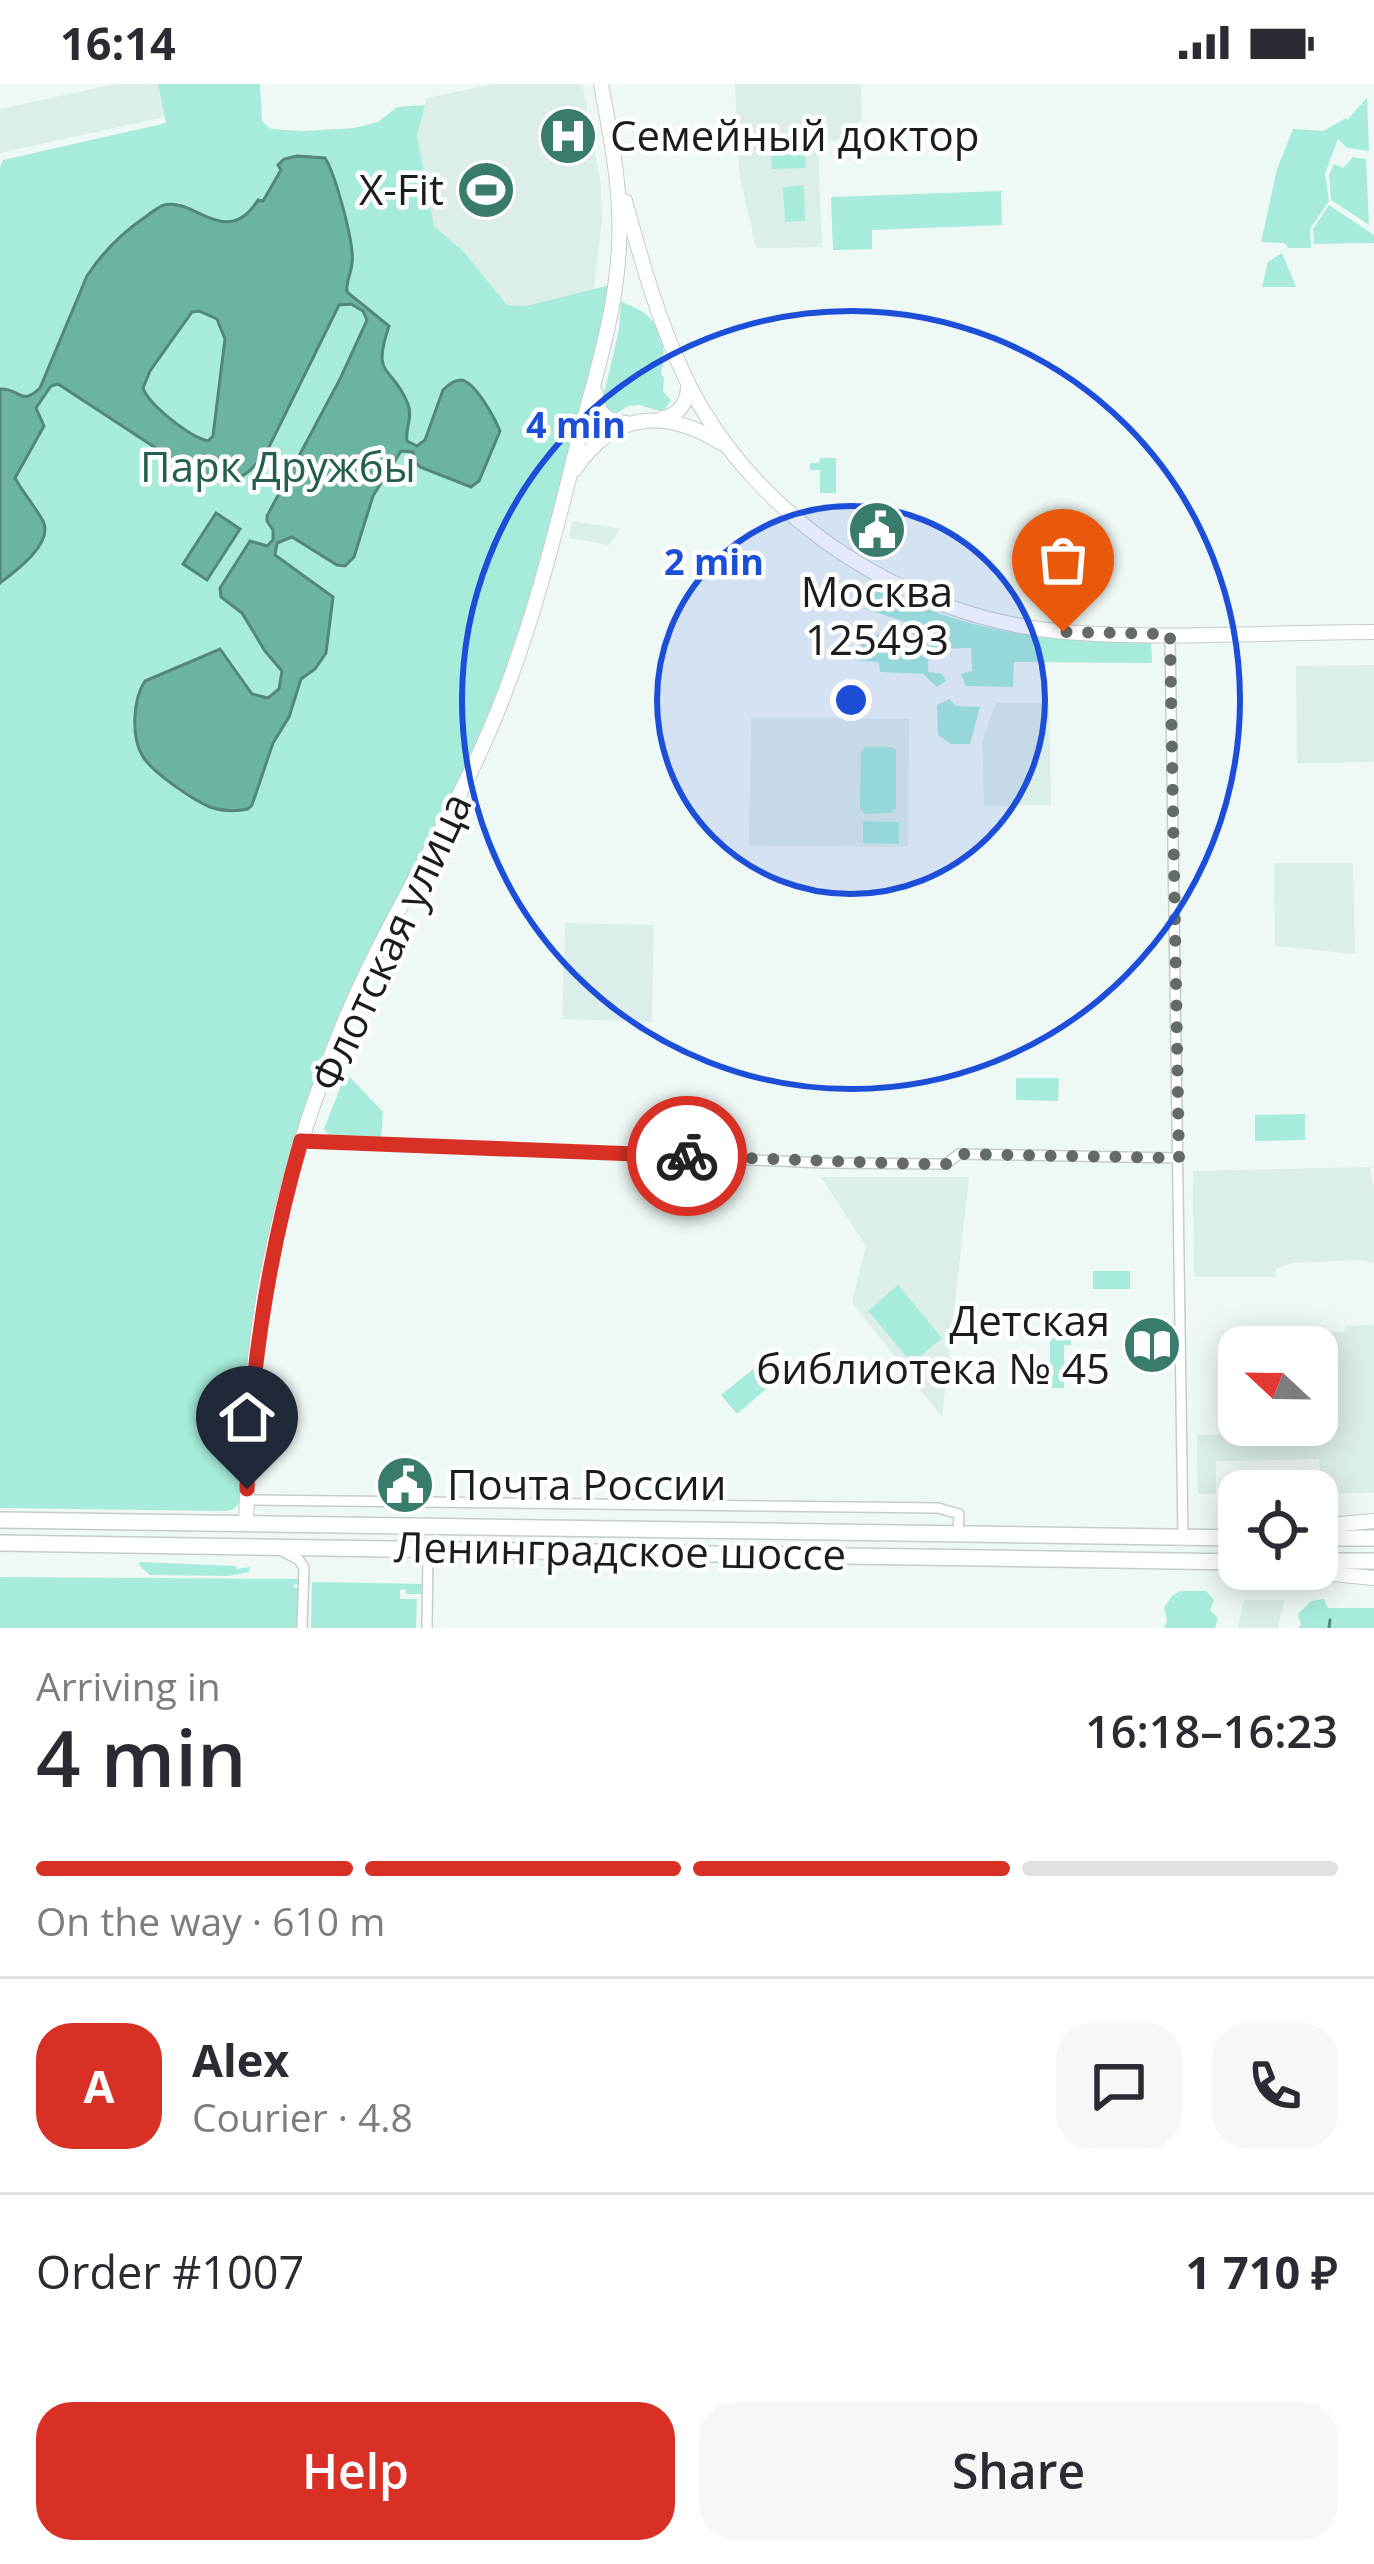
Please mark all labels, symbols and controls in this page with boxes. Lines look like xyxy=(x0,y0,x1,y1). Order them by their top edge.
text: 16:14 xyxy=(60,12,176,73)
hospital icon: Семейный доктор xyxy=(537,105,599,167)
place label: Семейный доктор xyxy=(610,106,979,163)
sports icon: X-Fit xyxy=(455,159,517,221)
place label: X-Fit xyxy=(359,160,444,217)
text: 4 min xyxy=(526,400,626,449)
park label: Парк Дружбы xyxy=(140,437,416,494)
public building icon: Москва 125493 xyxy=(846,499,908,561)
pin xyxy=(1012,509,1114,632)
icon: bag xyxy=(1030,527,1096,593)
text: 2 min xyxy=(664,537,764,586)
place label: Москва 125493 xyxy=(801,562,953,667)
centre of rings xyxy=(830,679,872,721)
street label: Флотская улица xyxy=(296,783,484,1100)
courier xyxy=(627,1096,747,1216)
icon: bike xyxy=(654,1123,720,1189)
place label: Детская библиотека № 45 xyxy=(756,1291,1110,1396)
library icon: Детская библиотека № 45 xyxy=(1121,1314,1183,1376)
north arrow xyxy=(1218,1326,1338,1446)
map controls xyxy=(1218,1326,1338,1590)
pin xyxy=(196,1366,298,1489)
icon: home xyxy=(214,1384,280,1450)
public building icon: Почта России xyxy=(374,1454,436,1516)
place label: Почта России xyxy=(447,1455,727,1512)
button: locate xyxy=(1218,1470,1338,1590)
street label: Ленинградское шоссе xyxy=(393,1517,847,1582)
text: Arriving in xyxy=(36,1659,221,1712)
text: 16:18–16:23 xyxy=(1085,1700,1338,1761)
text: 4 min xyxy=(36,1704,247,1810)
text: On the way · 610 m xyxy=(36,1894,385,1947)
button: chat xyxy=(1056,2023,1182,2149)
button: phone xyxy=(1212,2023,1338,2149)
text: Alex xyxy=(192,2029,289,2090)
text: A xyxy=(83,2055,115,2116)
text: Courier · 4.8 xyxy=(192,2090,413,2143)
text: Order #1007 xyxy=(36,2241,304,2302)
text: 1 710 ₽ xyxy=(1186,2241,1338,2302)
button: Help xyxy=(36,2402,675,2540)
button: Share xyxy=(699,2402,1338,2540)

